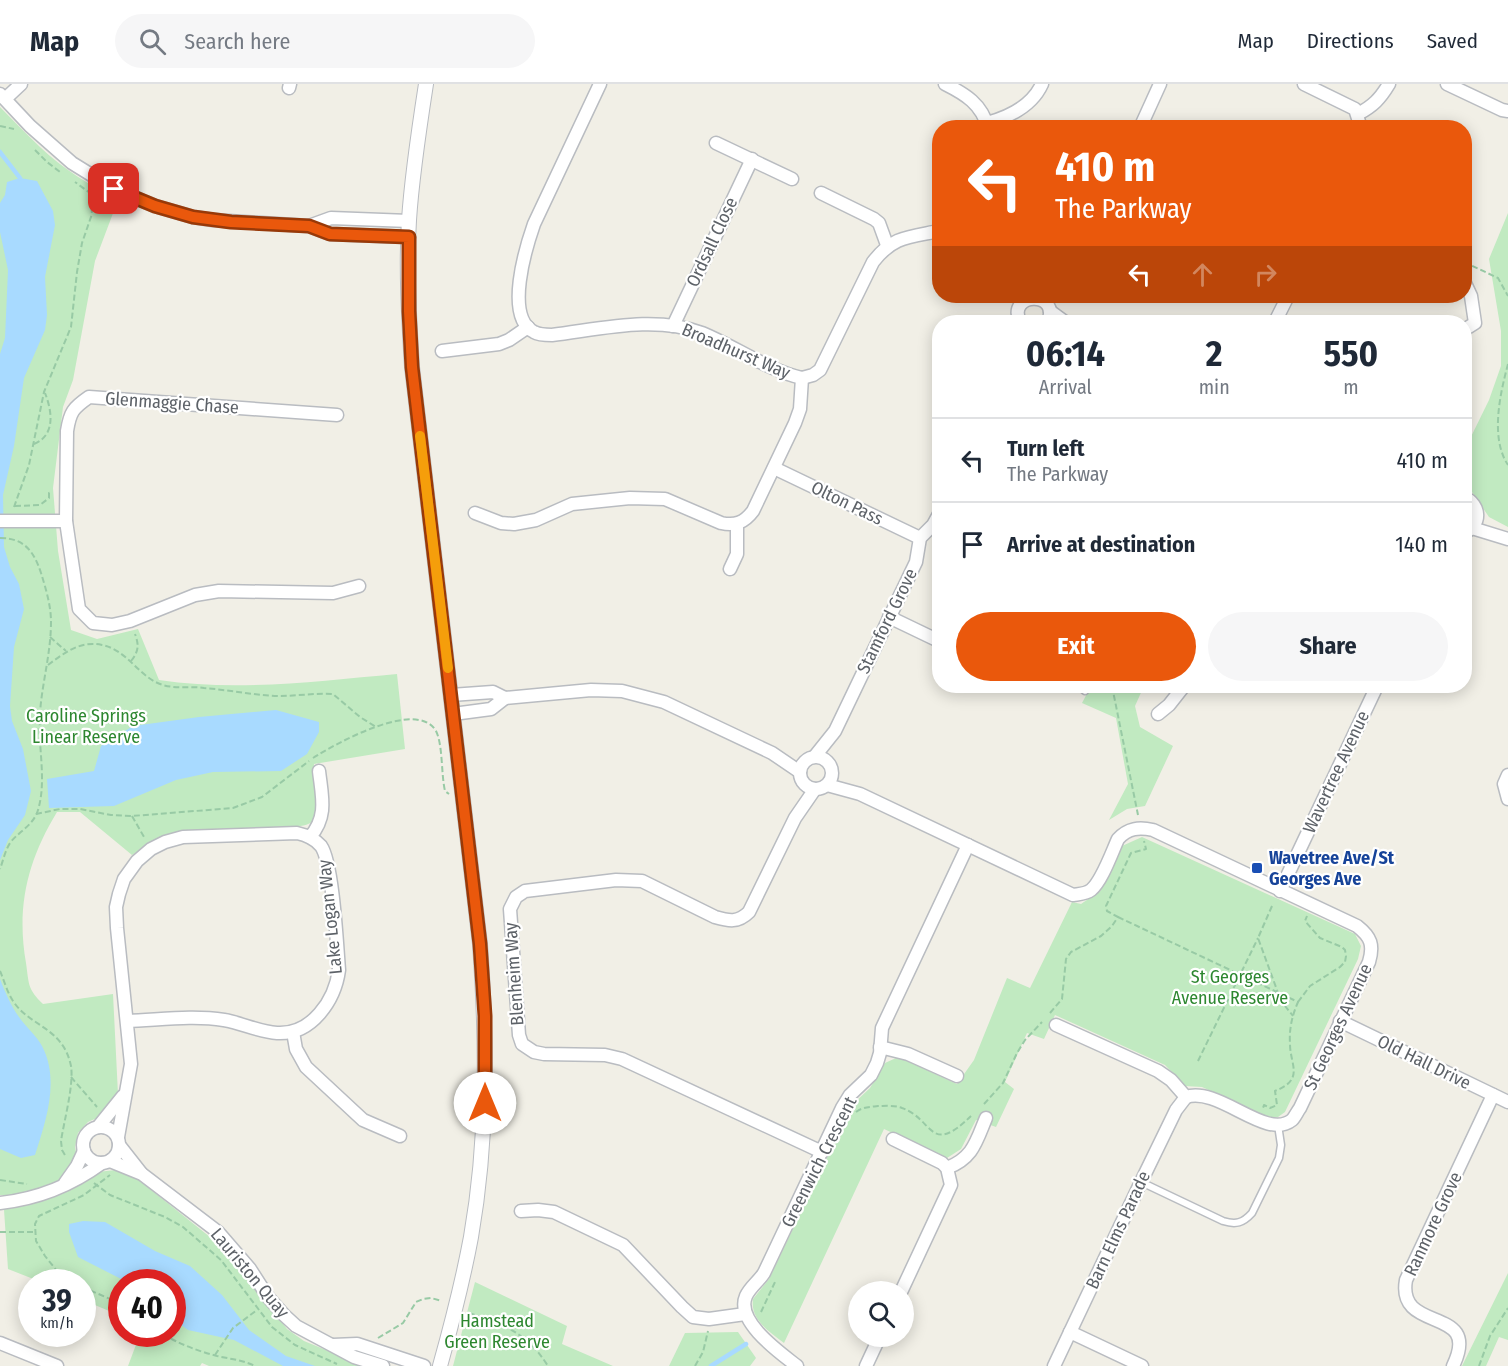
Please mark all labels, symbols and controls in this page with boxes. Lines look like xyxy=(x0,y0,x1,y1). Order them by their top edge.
search box xyxy=(115,14,535,68)
text: Map xyxy=(30,25,79,58)
icon: search xyxy=(136,25,169,58)
text: Search here xyxy=(184,28,290,55)
text: Map xyxy=(1237,28,1274,54)
text: Directions xyxy=(1307,28,1394,54)
text: Saved xyxy=(1427,28,1478,54)
text: 410 m xyxy=(1055,142,1155,192)
icon: left xyxy=(956,144,1034,222)
pin xyxy=(88,163,139,214)
icon: arrive xyxy=(97,172,130,205)
text: The Parkway xyxy=(1055,193,1192,225)
street label: Ordsall Close xyxy=(682,194,742,290)
icon: left xyxy=(1123,258,1156,291)
icon: ahead xyxy=(1186,258,1219,291)
icon: right xyxy=(1249,258,1282,291)
street label: Broadhurst Way xyxy=(678,318,794,384)
text: 06:14 xyxy=(1026,332,1105,376)
text: 2 xyxy=(1206,332,1223,376)
text: 550 xyxy=(1323,332,1378,376)
text: Arrival xyxy=(1039,375,1092,399)
text: min xyxy=(1199,375,1230,399)
text: m xyxy=(1343,375,1359,399)
street label: Glenmaggie Chase xyxy=(104,387,240,419)
text: Turn left xyxy=(1007,435,1085,462)
icon: left xyxy=(956,444,989,477)
text: 410 m xyxy=(1396,447,1448,474)
text: The Parkway xyxy=(1007,462,1108,486)
street label: Olton Pass xyxy=(807,476,887,530)
icon: arrive xyxy=(956,528,989,561)
text: Arrive at destination xyxy=(1007,531,1195,558)
text: 140 m xyxy=(1395,531,1448,558)
street label: Stamford Grove xyxy=(852,565,922,677)
button: Exit xyxy=(956,612,1196,681)
button: Share xyxy=(1208,612,1448,681)
park label: Caroline Springs Linear Reserve xyxy=(26,705,146,748)
street label: Wavertree Avenue xyxy=(1298,707,1374,837)
place label: Wavetree Ave/St Georges Ave xyxy=(1269,847,1395,890)
street label: Lake Logan Way xyxy=(313,859,347,975)
marker: Wavetree Ave/St Georges Ave xyxy=(1250,861,1264,875)
street label: Blenheim Way xyxy=(499,922,529,1026)
street label: St Georges Avenue xyxy=(1299,960,1377,1094)
park label: St Georges Avenue Reserve xyxy=(1172,966,1288,1009)
street label: Old Hall Drive xyxy=(1374,1030,1474,1094)
position arrow xyxy=(453,1071,517,1135)
street label: Greenwich Crescent xyxy=(777,1093,862,1231)
street label: Barn Elms Parade xyxy=(1081,1167,1155,1293)
street label: Ranmore Grove xyxy=(1399,1168,1467,1280)
street label: Lauriston Quay xyxy=(206,1224,294,1322)
speed limit sign: 40 xyxy=(108,1269,186,1347)
map controls xyxy=(848,1281,914,1347)
button: search xyxy=(848,1281,914,1347)
text: 39 xyxy=(42,1283,72,1319)
park label: Hamstead Green Reserve xyxy=(444,1310,550,1353)
text: km/h xyxy=(40,1314,74,1332)

